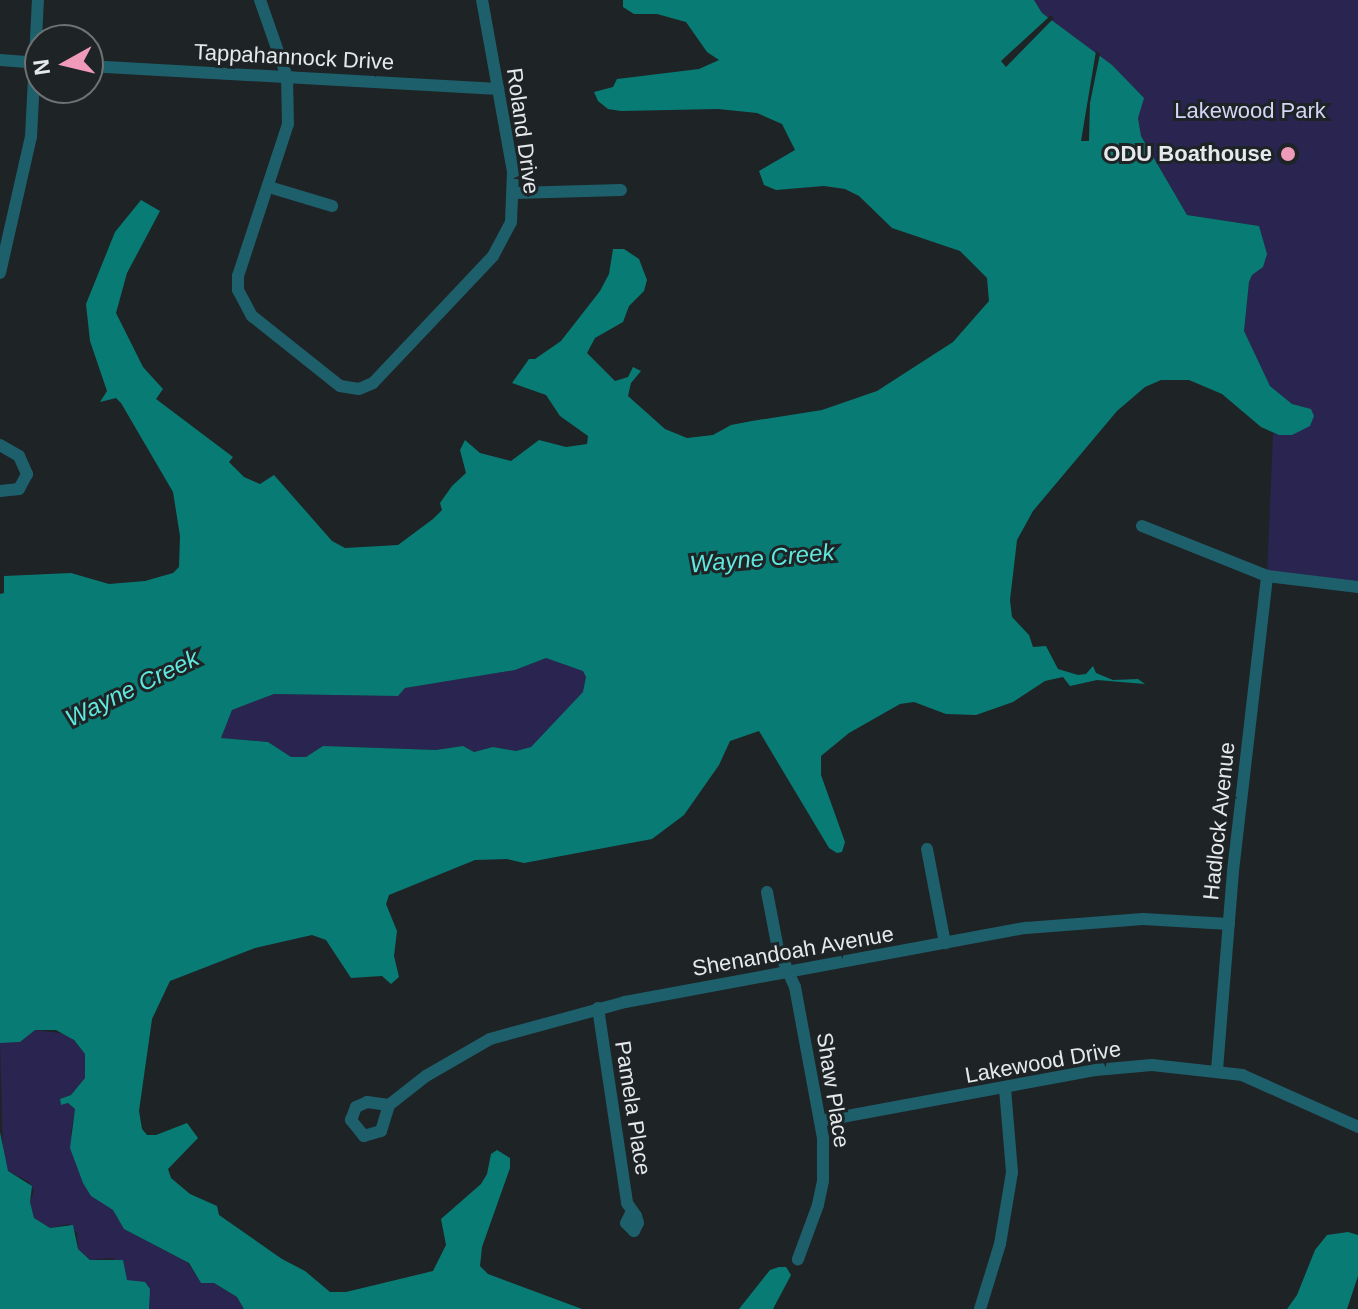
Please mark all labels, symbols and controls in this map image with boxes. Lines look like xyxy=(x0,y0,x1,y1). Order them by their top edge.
north arrow xyxy=(24,24,104,104)
street label: Tappahannock Drive xyxy=(193,39,395,75)
text: N xyxy=(28,58,55,77)
street label: Roland Drive xyxy=(501,66,545,196)
park label: Lakewood Park xyxy=(1174,98,1326,124)
place label: ODU Boathouse xyxy=(1103,141,1272,167)
marker: ODU Boathouse xyxy=(1279,145,1297,163)
water label: Wayne Creek xyxy=(689,537,835,579)
water label: Wayne Creek xyxy=(61,643,203,733)
street label: Hadlock Avenue xyxy=(1198,740,1240,902)
street label: Shenandoah Avenue xyxy=(690,920,896,982)
street label: Shaw Place xyxy=(811,1031,855,1149)
street label: Lakewood Drive xyxy=(963,1035,1123,1089)
street label: Pamela Place xyxy=(609,1039,657,1177)

